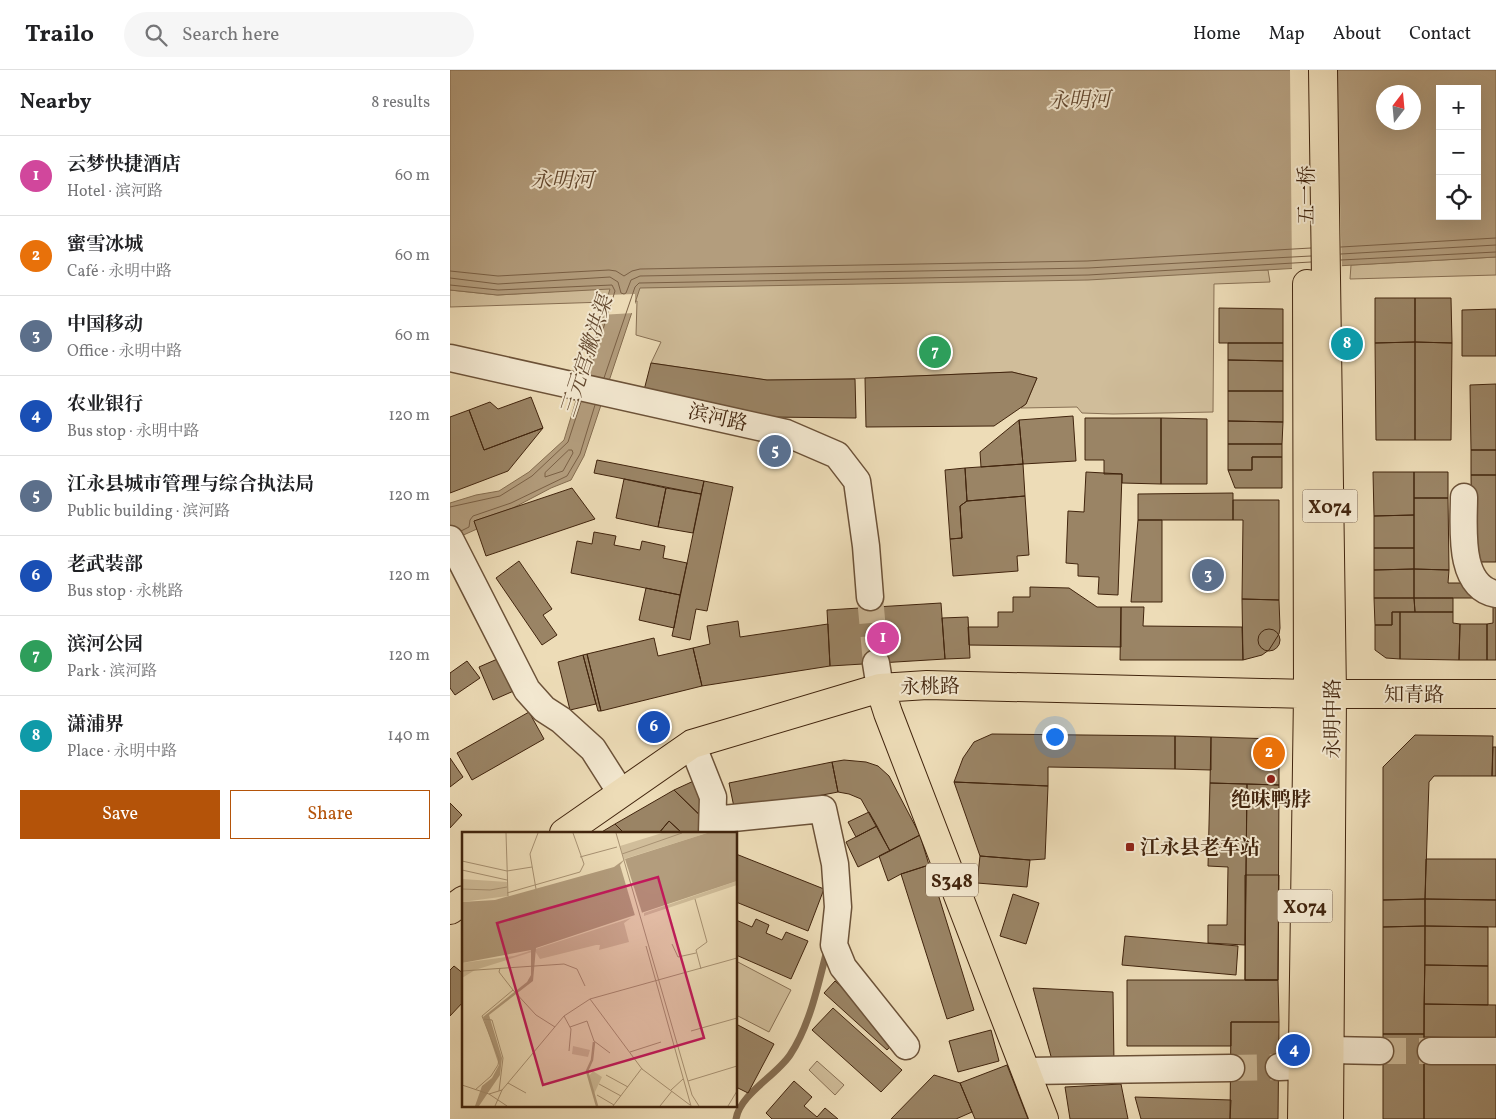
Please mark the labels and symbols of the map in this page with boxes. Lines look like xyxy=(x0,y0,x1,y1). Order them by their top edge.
north arrow xyxy=(1376,85,1421,130)
water label: 永明河 xyxy=(1047,86,1115,117)
street label: 五一桥 xyxy=(1294,165,1322,225)
water label: 永明河 xyxy=(531,167,597,196)
water label: 三元宫撇洪渠 xyxy=(554,289,622,421)
pin: 8 xyxy=(1331,325,1363,363)
pin: 7 xyxy=(919,333,951,371)
street label: 滨河路 xyxy=(685,399,750,439)
pin: 5 xyxy=(759,432,791,470)
road number: X074 xyxy=(1302,490,1358,522)
pin: 3 xyxy=(1192,556,1224,594)
pin: 1 xyxy=(867,619,899,657)
street label: 永桃路 xyxy=(900,673,960,703)
street label: 永明中路 xyxy=(1320,679,1348,759)
street label: 知青路 xyxy=(1384,682,1444,710)
pin: 6 xyxy=(638,708,670,746)
your location xyxy=(1042,724,1068,750)
pin: 2 xyxy=(1253,734,1285,772)
marker: 绝味鸭脖 xyxy=(1265,773,1277,785)
place label: 绝味鸭脖 xyxy=(1231,787,1311,815)
inset map xyxy=(462,832,738,1106)
place label: 江永县老车站 xyxy=(1140,835,1260,863)
marker: 江永县老车站 xyxy=(1124,841,1136,853)
road number: S348 xyxy=(926,864,978,896)
road number: X074 xyxy=(1278,889,1332,922)
pin: 4 xyxy=(1278,1031,1310,1069)

